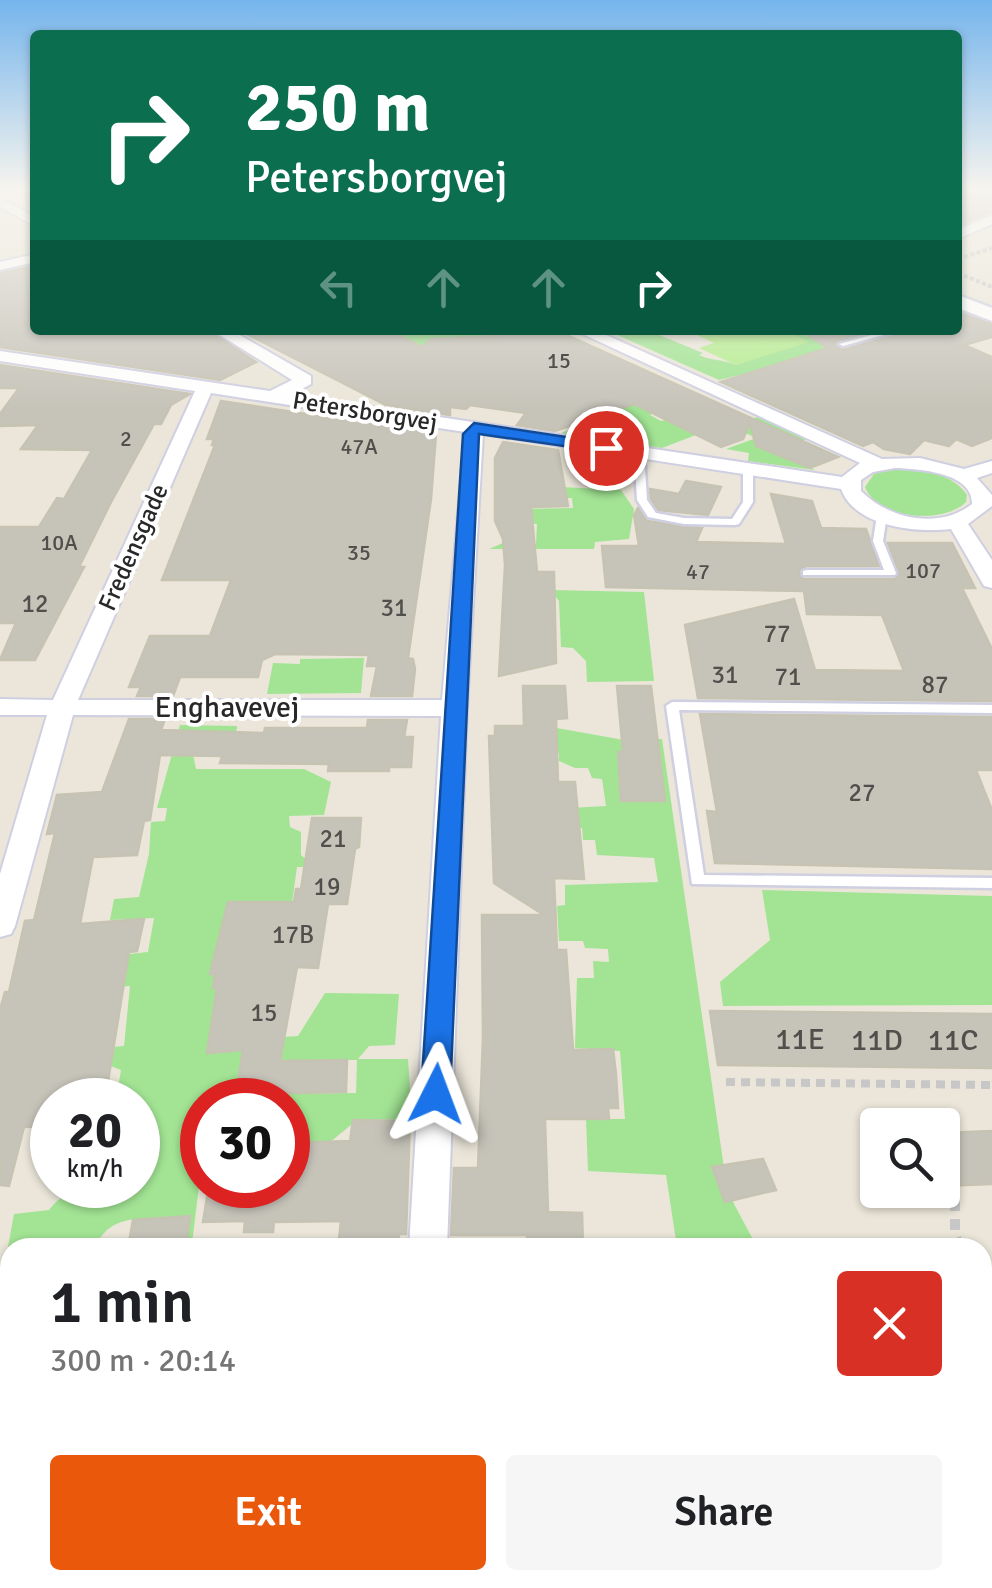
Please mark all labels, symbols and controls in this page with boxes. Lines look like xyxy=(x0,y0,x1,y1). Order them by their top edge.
text: 250 m xyxy=(245,64,430,150)
icon: right xyxy=(80,70,210,200)
text: Petersborgvej xyxy=(245,150,508,205)
icon: left xyxy=(311,260,366,315)
icon: ahead xyxy=(416,260,471,315)
icon: ahead xyxy=(521,260,576,315)
icon: right xyxy=(626,260,681,315)
house number: 15 xyxy=(547,347,571,374)
street label: Petersborgvej xyxy=(290,384,440,438)
pin xyxy=(564,406,649,491)
icon: arrive xyxy=(579,421,634,476)
house number: 2 xyxy=(120,425,132,452)
house number: 47A xyxy=(340,433,378,460)
street label: Fredensgade xyxy=(91,479,175,615)
house number: 10A xyxy=(40,529,78,556)
house number: 35 xyxy=(347,539,371,566)
house number: 107 xyxy=(905,557,941,584)
house number: 47 xyxy=(686,558,710,585)
house number: 12 xyxy=(21,588,49,619)
house number: 31 xyxy=(380,592,408,623)
house number: 77 xyxy=(763,618,791,649)
house number: 31 xyxy=(711,659,739,690)
house number: 71 xyxy=(774,661,802,692)
house number: 87 xyxy=(921,669,949,700)
street label: Enghavevej xyxy=(155,689,299,726)
house number: 27 xyxy=(848,777,876,808)
house number: 21 xyxy=(319,823,347,854)
house number: 19 xyxy=(313,871,341,902)
house number: 17B xyxy=(272,919,314,950)
house number: 15 xyxy=(250,997,278,1028)
house number: 11E xyxy=(775,1021,825,1058)
house number: 11D xyxy=(851,1022,903,1059)
house number: 11C xyxy=(928,1022,978,1059)
position arrow xyxy=(384,1042,488,1146)
speed limit sign: 30 xyxy=(180,1078,310,1208)
text: 20 xyxy=(68,1100,122,1162)
map controls xyxy=(860,1108,960,1208)
button: search xyxy=(860,1108,960,1208)
text: km/h xyxy=(67,1153,123,1184)
text: 1 min xyxy=(50,1266,194,1340)
button: close xyxy=(837,1271,942,1376)
text: 300 m · 20:14 xyxy=(50,1341,236,1380)
button: Exit xyxy=(50,1455,486,1570)
button: Share xyxy=(506,1455,942,1570)

